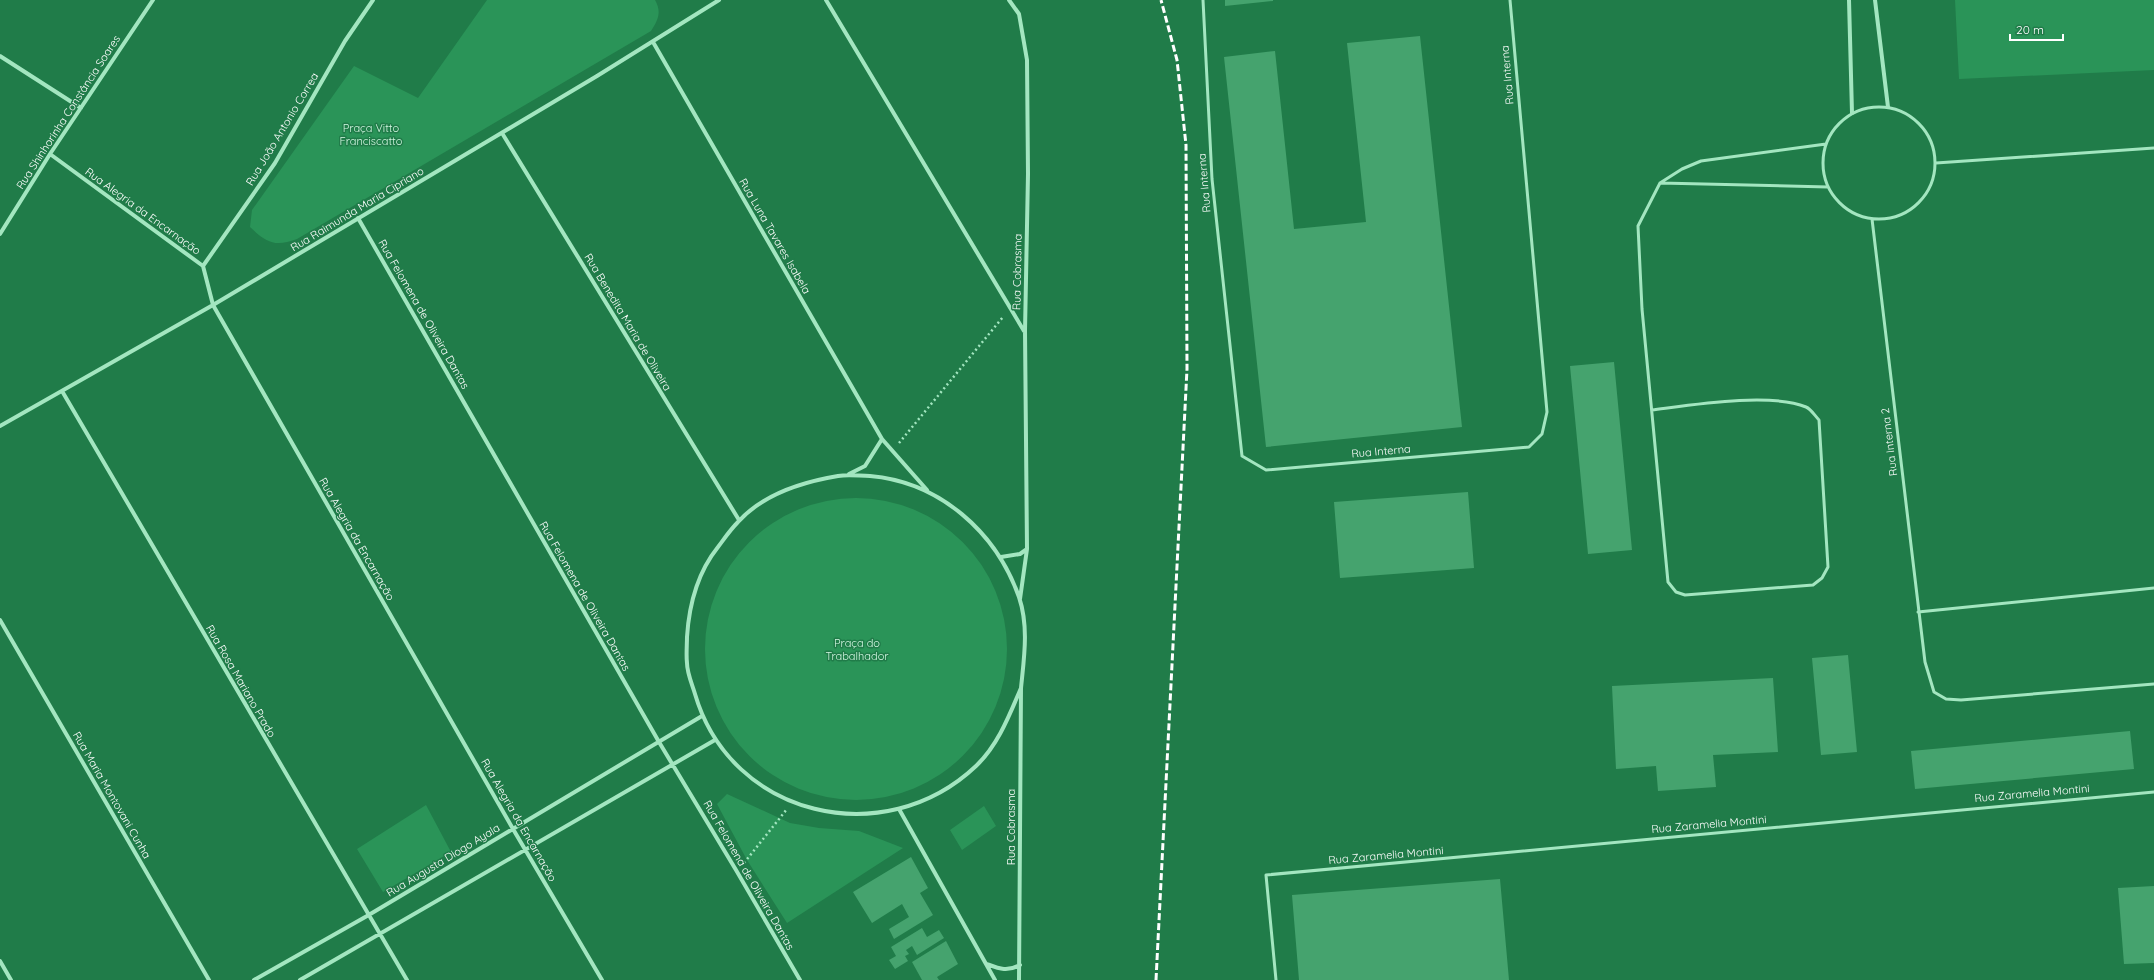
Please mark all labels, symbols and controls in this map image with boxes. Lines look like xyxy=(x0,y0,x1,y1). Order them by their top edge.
scale bar xyxy=(2010,16,2063,42)
text: 20 m xyxy=(2016,22,2044,37)
street label: Rua Shinhorinha Constância Soares xyxy=(13,32,123,192)
street label: Rua Interna xyxy=(1497,45,1517,105)
street label: Rua João Antonio Correa xyxy=(243,70,321,188)
park label: Praça Vitto Franciscatto xyxy=(340,121,403,148)
street label: Rua Interna xyxy=(1194,153,1214,213)
street label: Rua Raimunda Maria Cipriano xyxy=(288,163,427,254)
street label: Rua Alegria da Encarnação xyxy=(82,164,204,258)
street label: Rua Luna Tavares Isabela xyxy=(736,176,814,296)
street label: Rua Cobrasma xyxy=(1009,234,1025,310)
street label: Rua Felomena de Oliveira Dantas xyxy=(375,237,473,391)
street label: Rua Benedita Maria de Oliveira xyxy=(581,251,675,393)
street label: Rua Interna 2 xyxy=(1878,407,1900,477)
street label: Rua Interna xyxy=(1351,441,1411,461)
street label: Rua Alegria da Encarnação xyxy=(316,475,398,603)
street label: Rua Felomena de Oliveira Dantas xyxy=(536,519,634,673)
street label: Rua Rosa Mariano Prado xyxy=(203,622,279,740)
park label: Praça do Trabalhador xyxy=(825,636,889,663)
street label: Rua Maria Montovani Cunha xyxy=(70,729,154,861)
street label: Rua Alegria da Encarnação xyxy=(478,756,560,884)
street label: Rua Zaramelia Montini xyxy=(1974,781,2090,805)
street label: Rua Cobrasma xyxy=(1004,789,1018,865)
street label: Rua Felomena de Oliveira Dantas xyxy=(700,798,798,952)
street label: Rua Zaramelia Montini xyxy=(1651,812,1767,836)
street label: Rua Augusta Diogo Ayala xyxy=(384,820,502,900)
street label: Rua Zaramelia Montini xyxy=(1328,843,1444,867)

